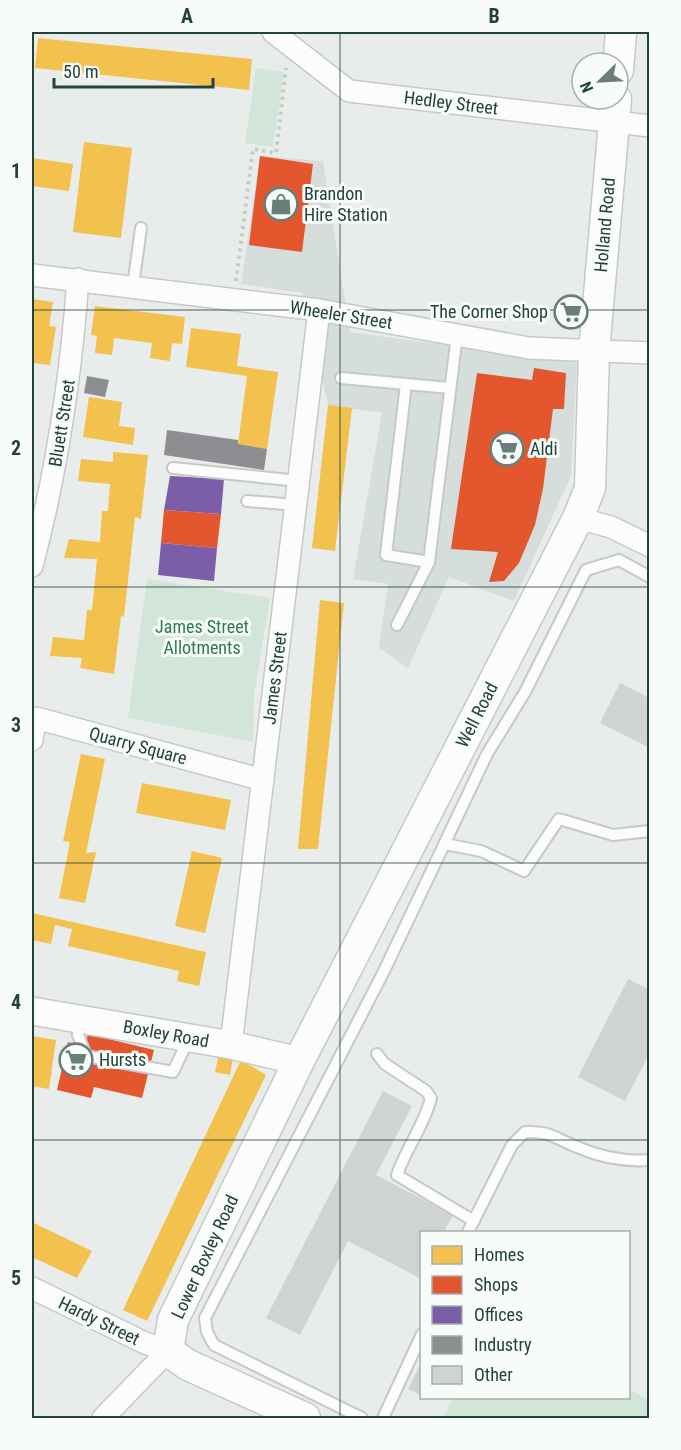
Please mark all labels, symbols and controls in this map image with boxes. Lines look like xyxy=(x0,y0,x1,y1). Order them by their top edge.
text: A xyxy=(181,4,193,28)
text: B xyxy=(488,4,500,28)
scale bar xyxy=(54,51,213,89)
north arrow xyxy=(570,51,630,111)
text: 50 m xyxy=(63,61,98,82)
text: N xyxy=(576,79,597,95)
street label: Hedley Street xyxy=(403,86,499,119)
text: 1 xyxy=(11,159,21,183)
street label: Holland Road xyxy=(590,177,619,273)
place label: Brandon Hire Station xyxy=(304,183,388,225)
shop icon: Brandon Hire Station xyxy=(263,186,299,222)
supermarket icon: The Corner Shop xyxy=(553,294,589,330)
street label: Wheeler Street xyxy=(288,296,394,333)
place label: The Corner Shop xyxy=(430,301,548,322)
street label: Bluett Street xyxy=(44,378,79,468)
supermarket icon: Aldi xyxy=(489,431,525,467)
text: 2 xyxy=(11,436,21,460)
place label: Aldi xyxy=(530,438,558,459)
park label: James Street Allotments xyxy=(155,616,249,658)
street label: James Street xyxy=(258,630,291,726)
street label: Well Road xyxy=(451,679,502,751)
text: 3 xyxy=(11,713,21,737)
street label: Quarry Square xyxy=(87,722,189,769)
text: 4 xyxy=(11,990,21,1014)
street label: Boxley Road xyxy=(122,1016,211,1051)
supermarket icon: Hursts xyxy=(58,1042,94,1078)
place label: Hursts xyxy=(99,1049,146,1070)
street label: Lower Boxley Road xyxy=(167,1192,242,1322)
legend xyxy=(420,1231,630,1399)
text: Homes xyxy=(474,1244,524,1265)
text: 5 xyxy=(11,1266,21,1290)
text: Shops xyxy=(474,1274,518,1295)
street label: Hardy Street xyxy=(55,1292,143,1349)
text: Offices xyxy=(474,1304,523,1325)
text: Industry xyxy=(474,1334,532,1355)
text: Other xyxy=(474,1364,513,1385)

